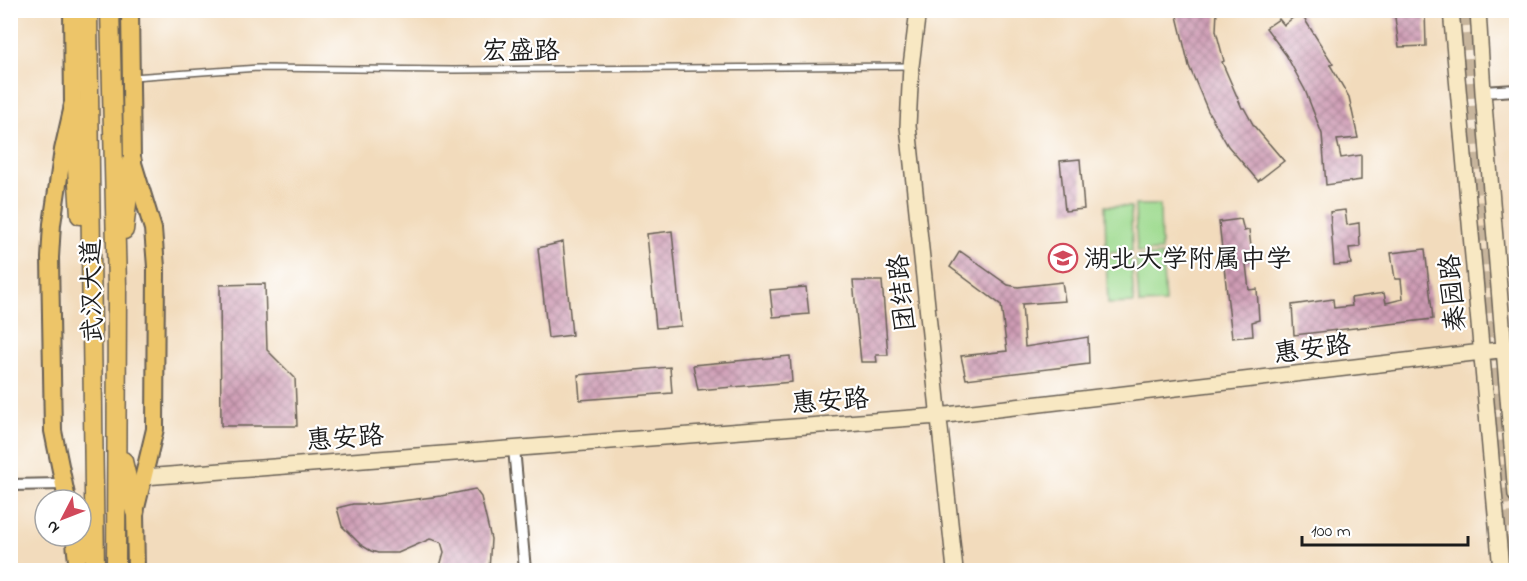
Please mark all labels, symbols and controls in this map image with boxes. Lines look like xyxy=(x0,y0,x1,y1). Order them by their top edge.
street label: 宏盛路 xyxy=(482,34,560,72)
street label: 武汉大道 xyxy=(74,239,114,343)
school or university icon: 湖北大学附属中学 xyxy=(1047,242,1079,274)
place label: 湖北大学附属中学 xyxy=(1084,242,1292,280)
street label: 团结路 xyxy=(881,252,927,333)
street label: 秦园路 xyxy=(1433,252,1477,333)
street label: 惠安路 xyxy=(1271,327,1353,375)
street label: 惠安路 xyxy=(790,381,870,425)
street label: 惠安路 xyxy=(305,418,385,462)
north arrow xyxy=(33,488,93,548)
scale bar xyxy=(1302,509,1468,547)
text: N xyxy=(41,515,66,539)
text: 100 m xyxy=(1311,519,1351,545)

